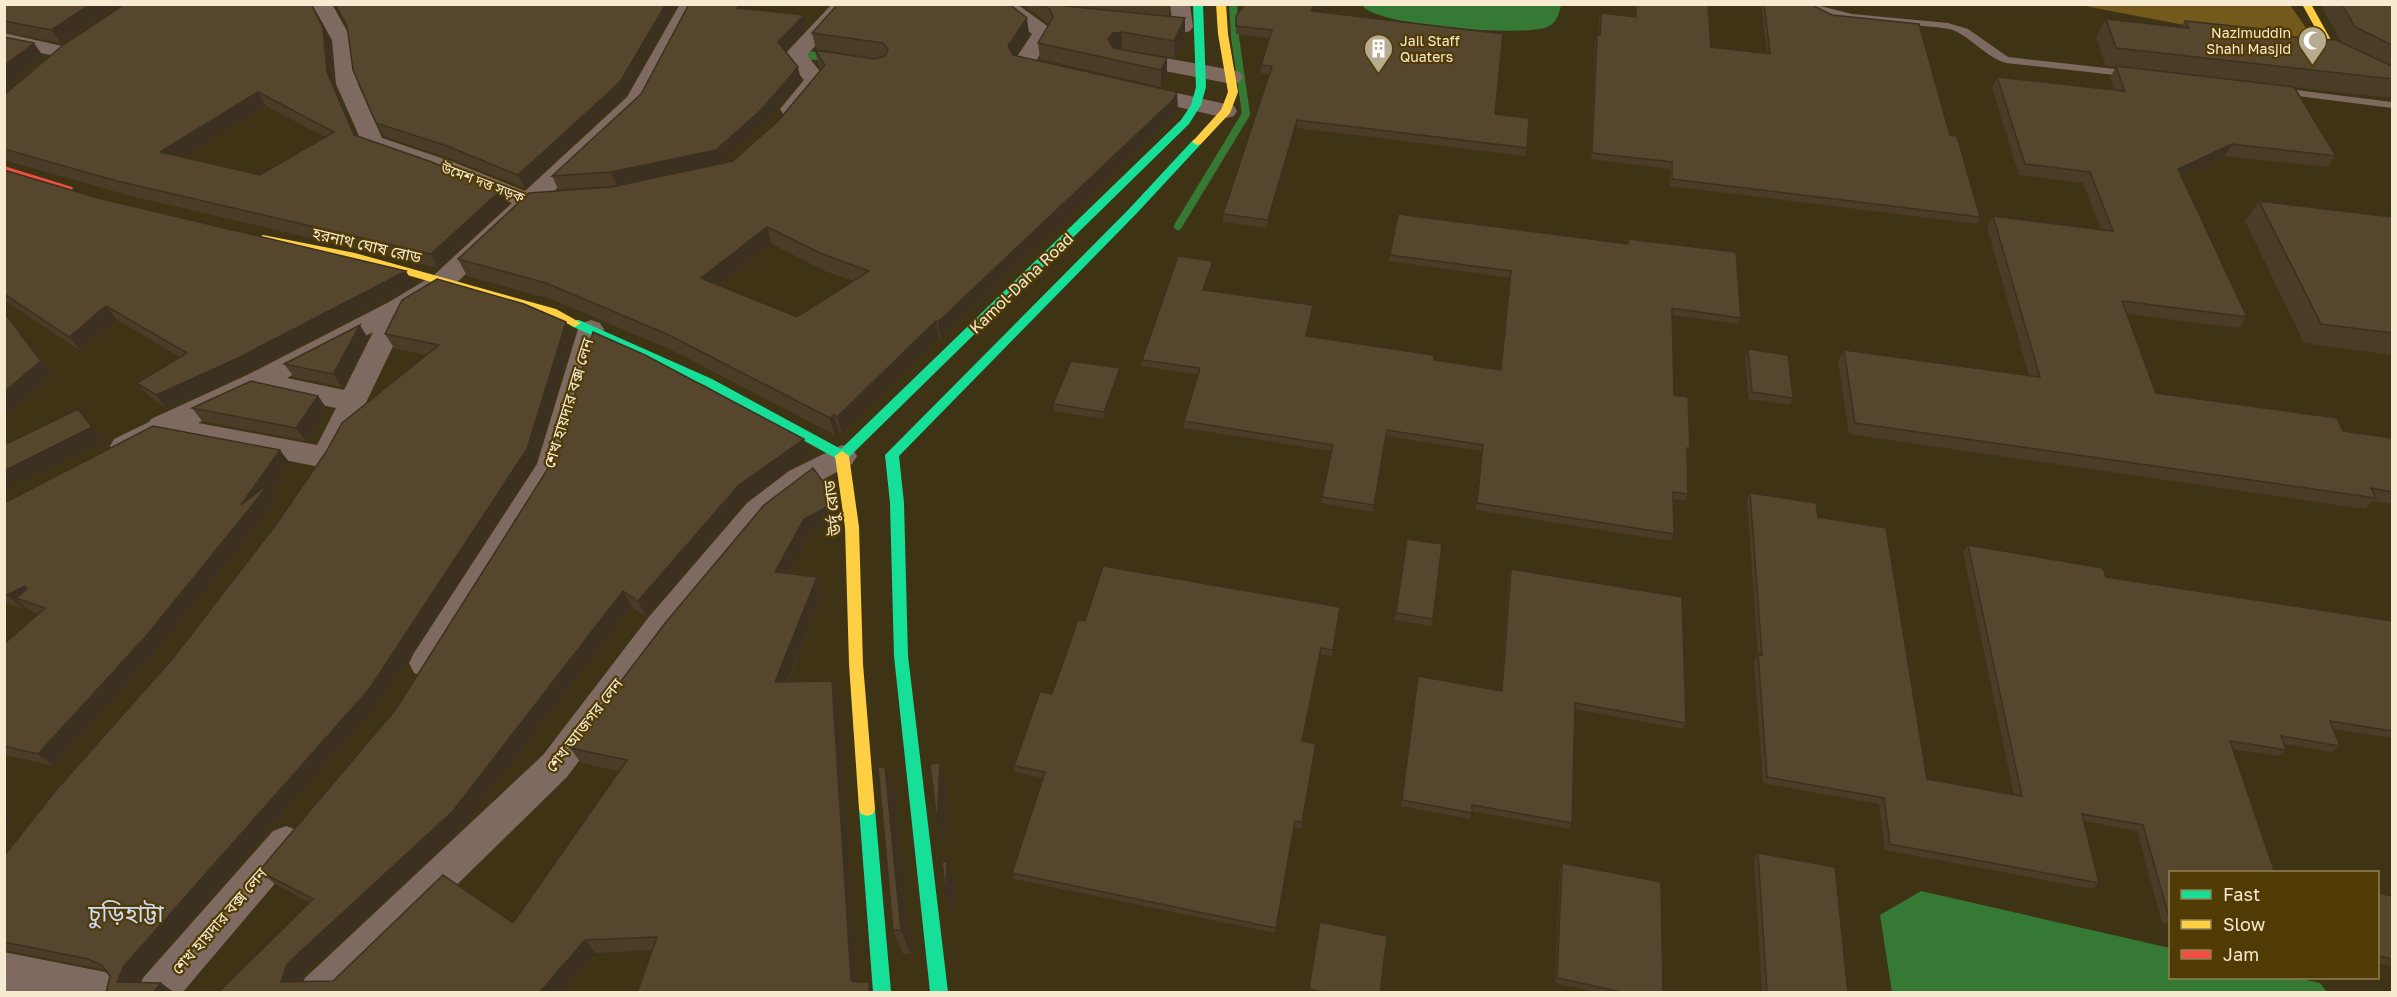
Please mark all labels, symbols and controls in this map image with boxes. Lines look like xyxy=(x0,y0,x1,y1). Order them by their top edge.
place label: Nazimuddin Shahi Masjid xyxy=(2206,24,2291,57)
mosque icon: Nazimuddin Shahi Masjid xyxy=(2296,24,2328,66)
building icon: Jail Staff Quaters xyxy=(1363,32,1395,74)
place label: Jail Staff Quaters xyxy=(1400,32,1460,65)
street label: উমেশ দত্ত সড়ক xyxy=(438,158,528,206)
street label: হরনাথ ঘোষ রোড xyxy=(310,223,424,267)
street label: Kamol-Daha Road xyxy=(965,228,1077,338)
street label: শেখ হায়দার বক্স লেন xyxy=(539,335,597,470)
street label: উর্দু রোড xyxy=(819,479,845,538)
street label: শেখ আজগর লেন xyxy=(541,674,627,776)
street label: শেখ হায়দার বক্স লেন xyxy=(167,863,271,978)
legend xyxy=(2169,871,2379,979)
text: Fast xyxy=(2223,883,2260,905)
district label: চুড়িহাট্টা xyxy=(87,898,164,929)
text: Slow xyxy=(2223,913,2266,935)
text: Jam xyxy=(2223,943,2259,965)

